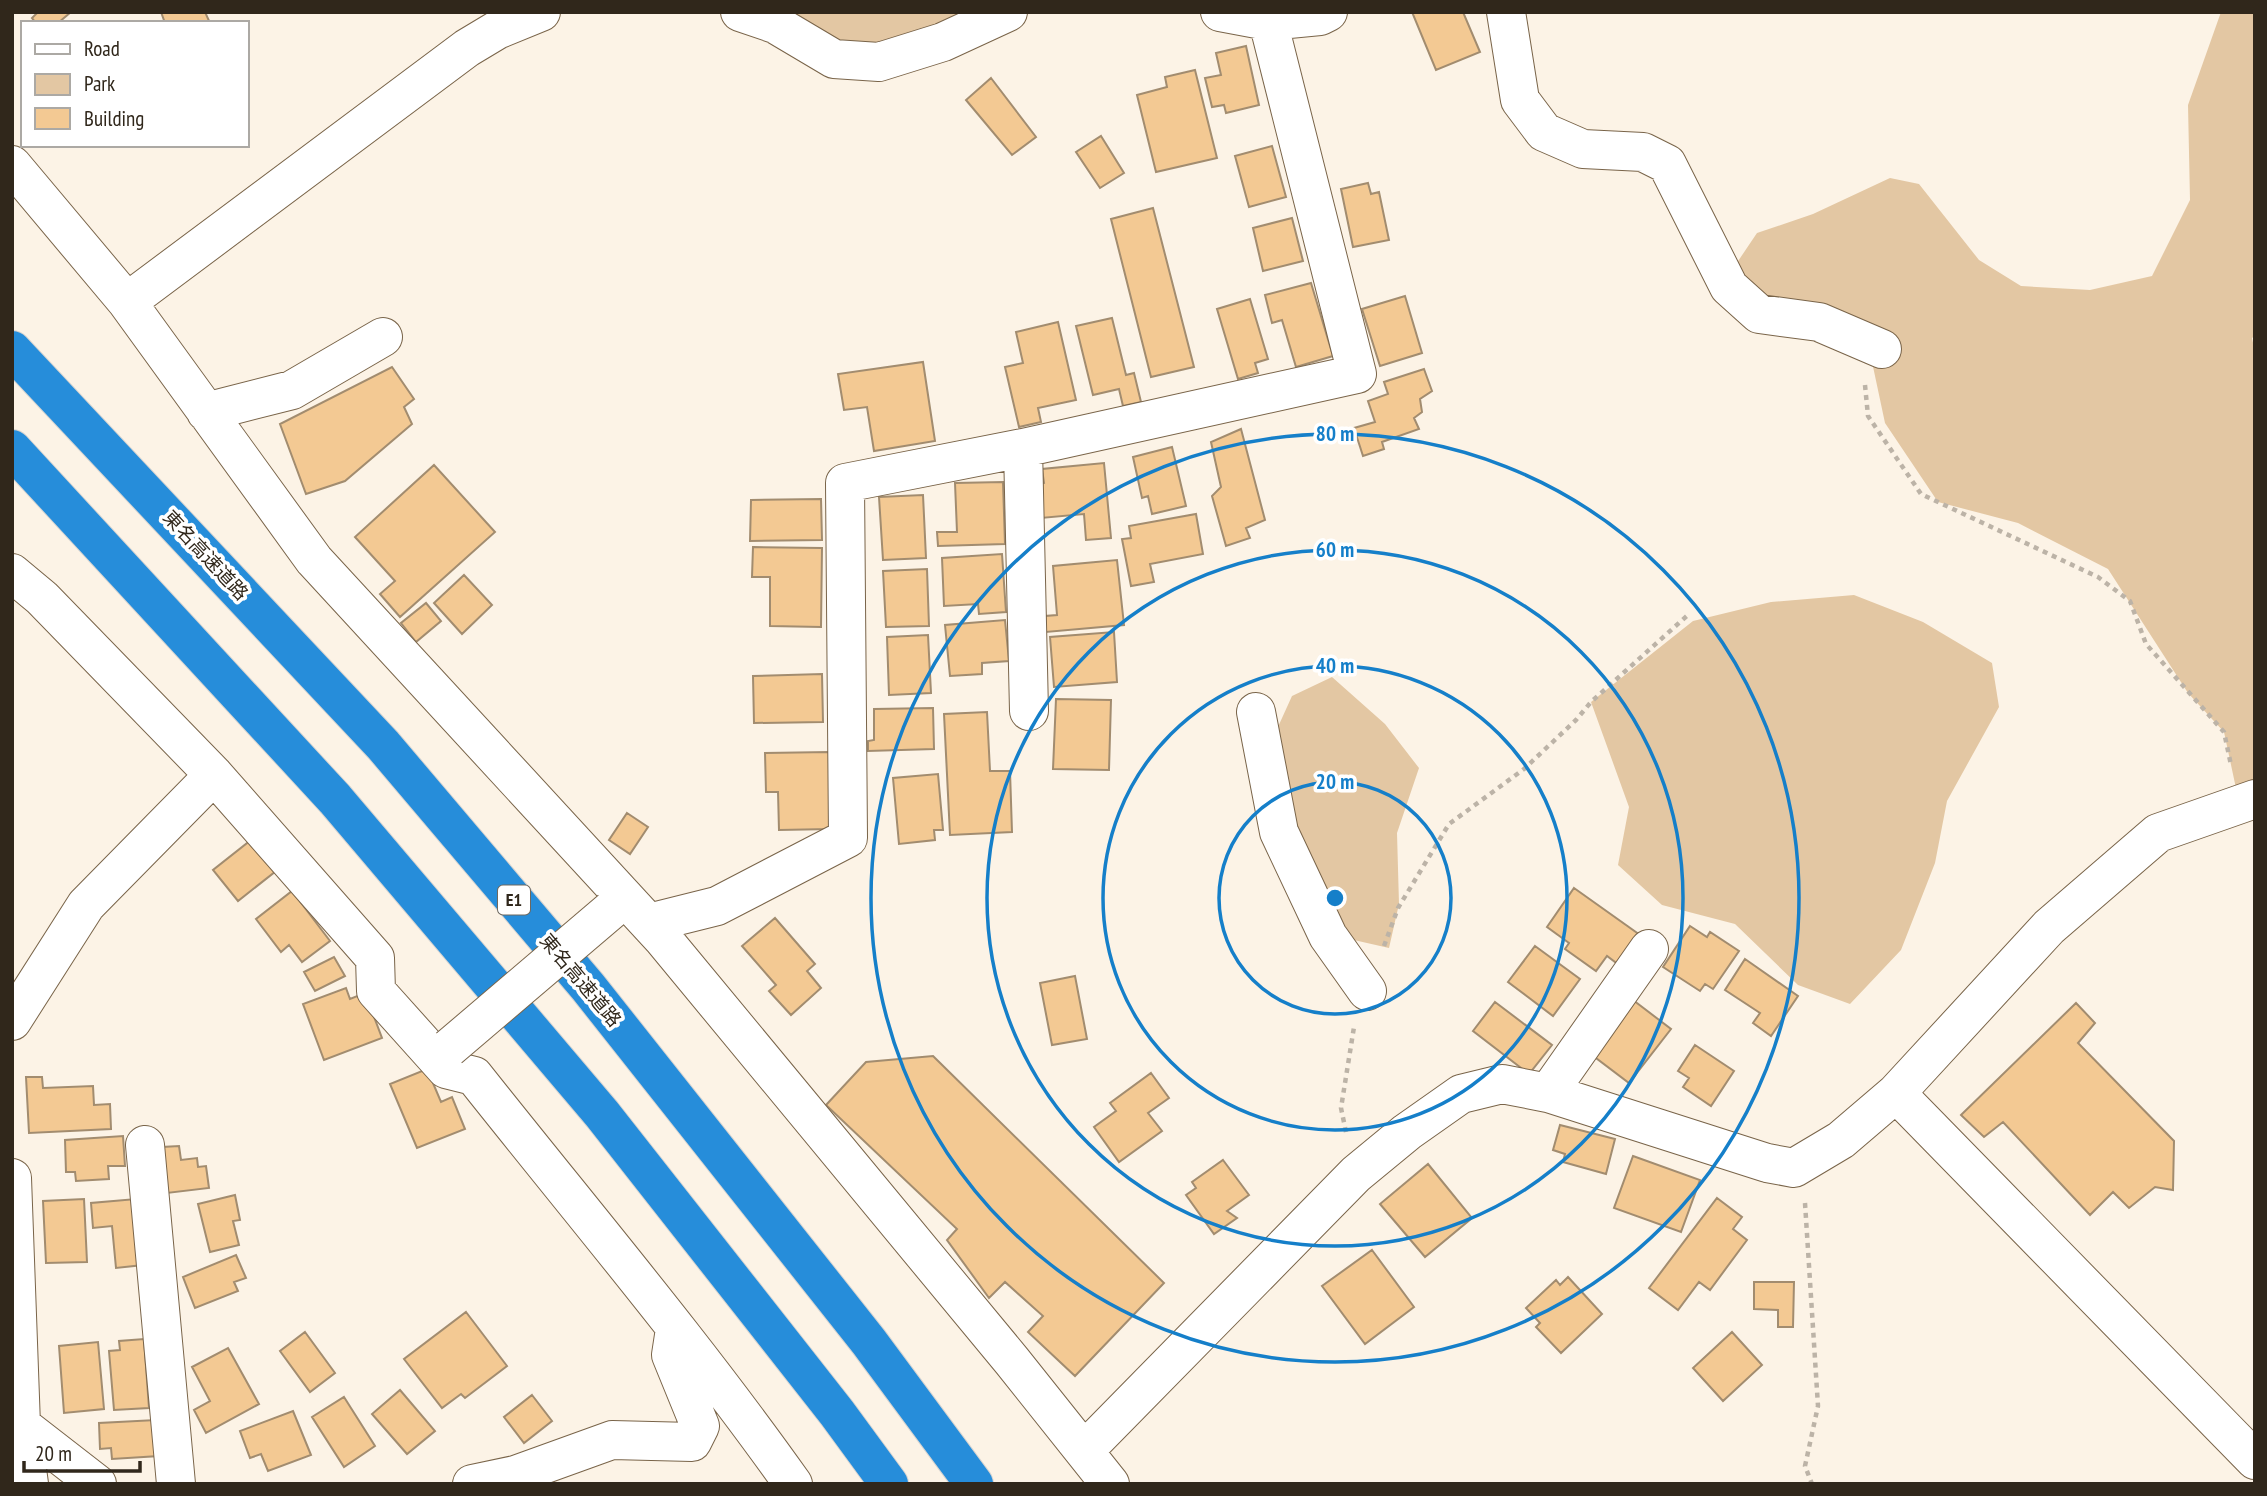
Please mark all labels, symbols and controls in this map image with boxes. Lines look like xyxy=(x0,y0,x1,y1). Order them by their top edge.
legend xyxy=(21,21,248,147)
text: Road xyxy=(84,35,120,62)
text: Park xyxy=(84,70,115,97)
text: Building xyxy=(84,105,144,132)
text: 80 m xyxy=(1316,420,1354,447)
street label: 東名高速道路 xyxy=(158,505,254,605)
text: 60 m xyxy=(1316,536,1354,563)
text: 40 m xyxy=(1316,652,1354,679)
text: 20 m xyxy=(1316,768,1354,795)
road number: E1 xyxy=(498,886,530,915)
centre of rings xyxy=(1323,886,1347,910)
street label: 東名高速道路 xyxy=(535,929,627,1031)
scale bar xyxy=(24,1430,140,1474)
text: 20 m xyxy=(35,1440,72,1467)

